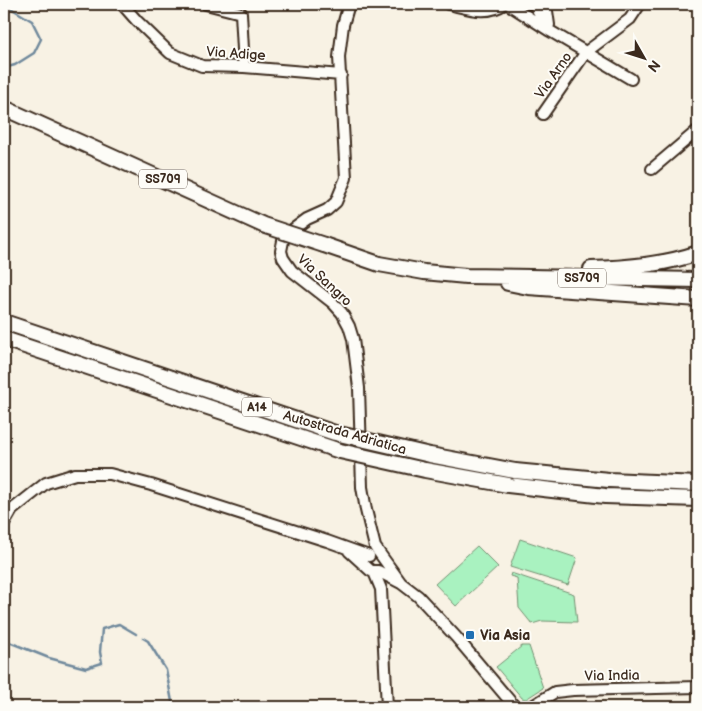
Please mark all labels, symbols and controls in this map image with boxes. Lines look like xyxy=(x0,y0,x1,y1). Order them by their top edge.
north arrow xyxy=(620,32,670,82)
street label: Via Adige xyxy=(206,43,266,64)
street label: Via Arno xyxy=(531,49,576,102)
text: N xyxy=(644,56,664,75)
road number: SS709 xyxy=(139,170,187,188)
street label: Via Sangro xyxy=(294,251,356,310)
road number: SS709 xyxy=(558,268,606,288)
road number: A14 xyxy=(242,398,272,417)
street label: Autostrada Adriatica xyxy=(281,407,408,458)
place label: Via Asia xyxy=(480,627,530,644)
marker: Via Asia xyxy=(464,629,476,641)
street label: Via India xyxy=(584,667,640,684)

